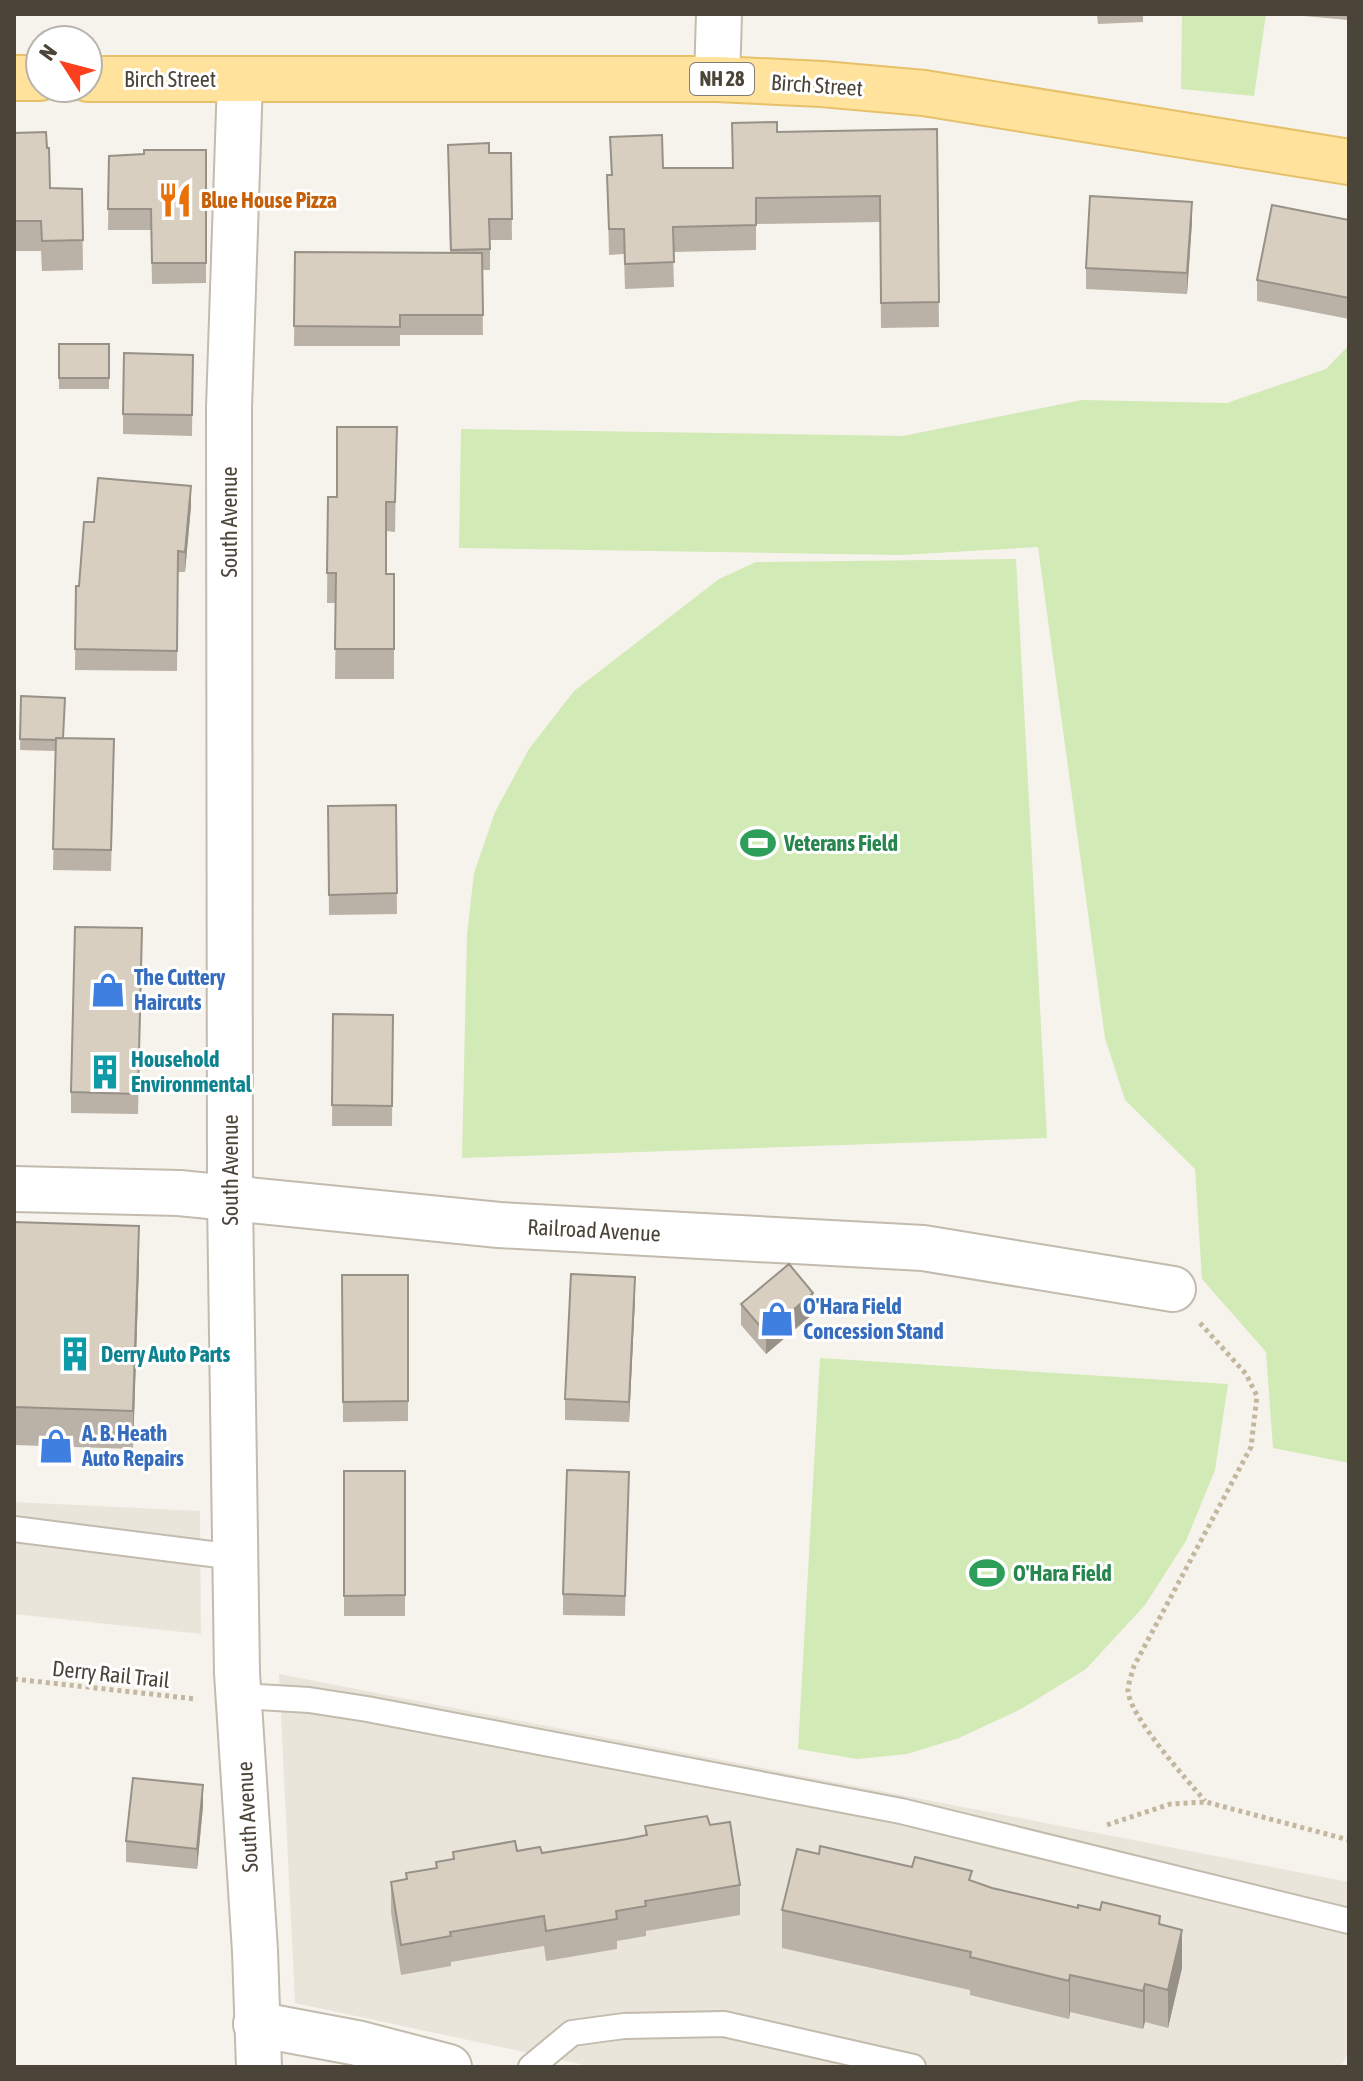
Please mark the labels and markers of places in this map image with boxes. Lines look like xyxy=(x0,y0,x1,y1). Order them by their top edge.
restaurant icon: Blue House Pizza xyxy=(156,181,194,219)
place label: Blue House Pizza xyxy=(201,187,337,213)
sports icon: Veterans Field xyxy=(739,824,777,862)
place label: Veterans Field xyxy=(783,830,898,856)
place label: The Cuttery Haircuts xyxy=(134,964,225,1015)
shop icon: The Cuttery Haircuts xyxy=(89,971,127,1009)
place label: Household Environmental xyxy=(131,1046,253,1097)
building icon: Household Environmental xyxy=(86,1053,124,1091)
place label: O'Hara Field Concession Stand xyxy=(803,1293,944,1344)
shop icon: O'Hara Field Concession Stand xyxy=(758,1300,796,1338)
building icon: Derry Auto Parts xyxy=(56,1335,94,1373)
place label: Derry Auto Parts xyxy=(101,1341,230,1367)
place label: A. B. Heath Auto Repairs xyxy=(81,1420,184,1471)
shop icon: A. B. Heath Auto Repairs xyxy=(37,1427,75,1465)
sports icon: O'Hara Field xyxy=(968,1554,1006,1592)
place label: O'Hara Field xyxy=(1013,1560,1112,1586)

